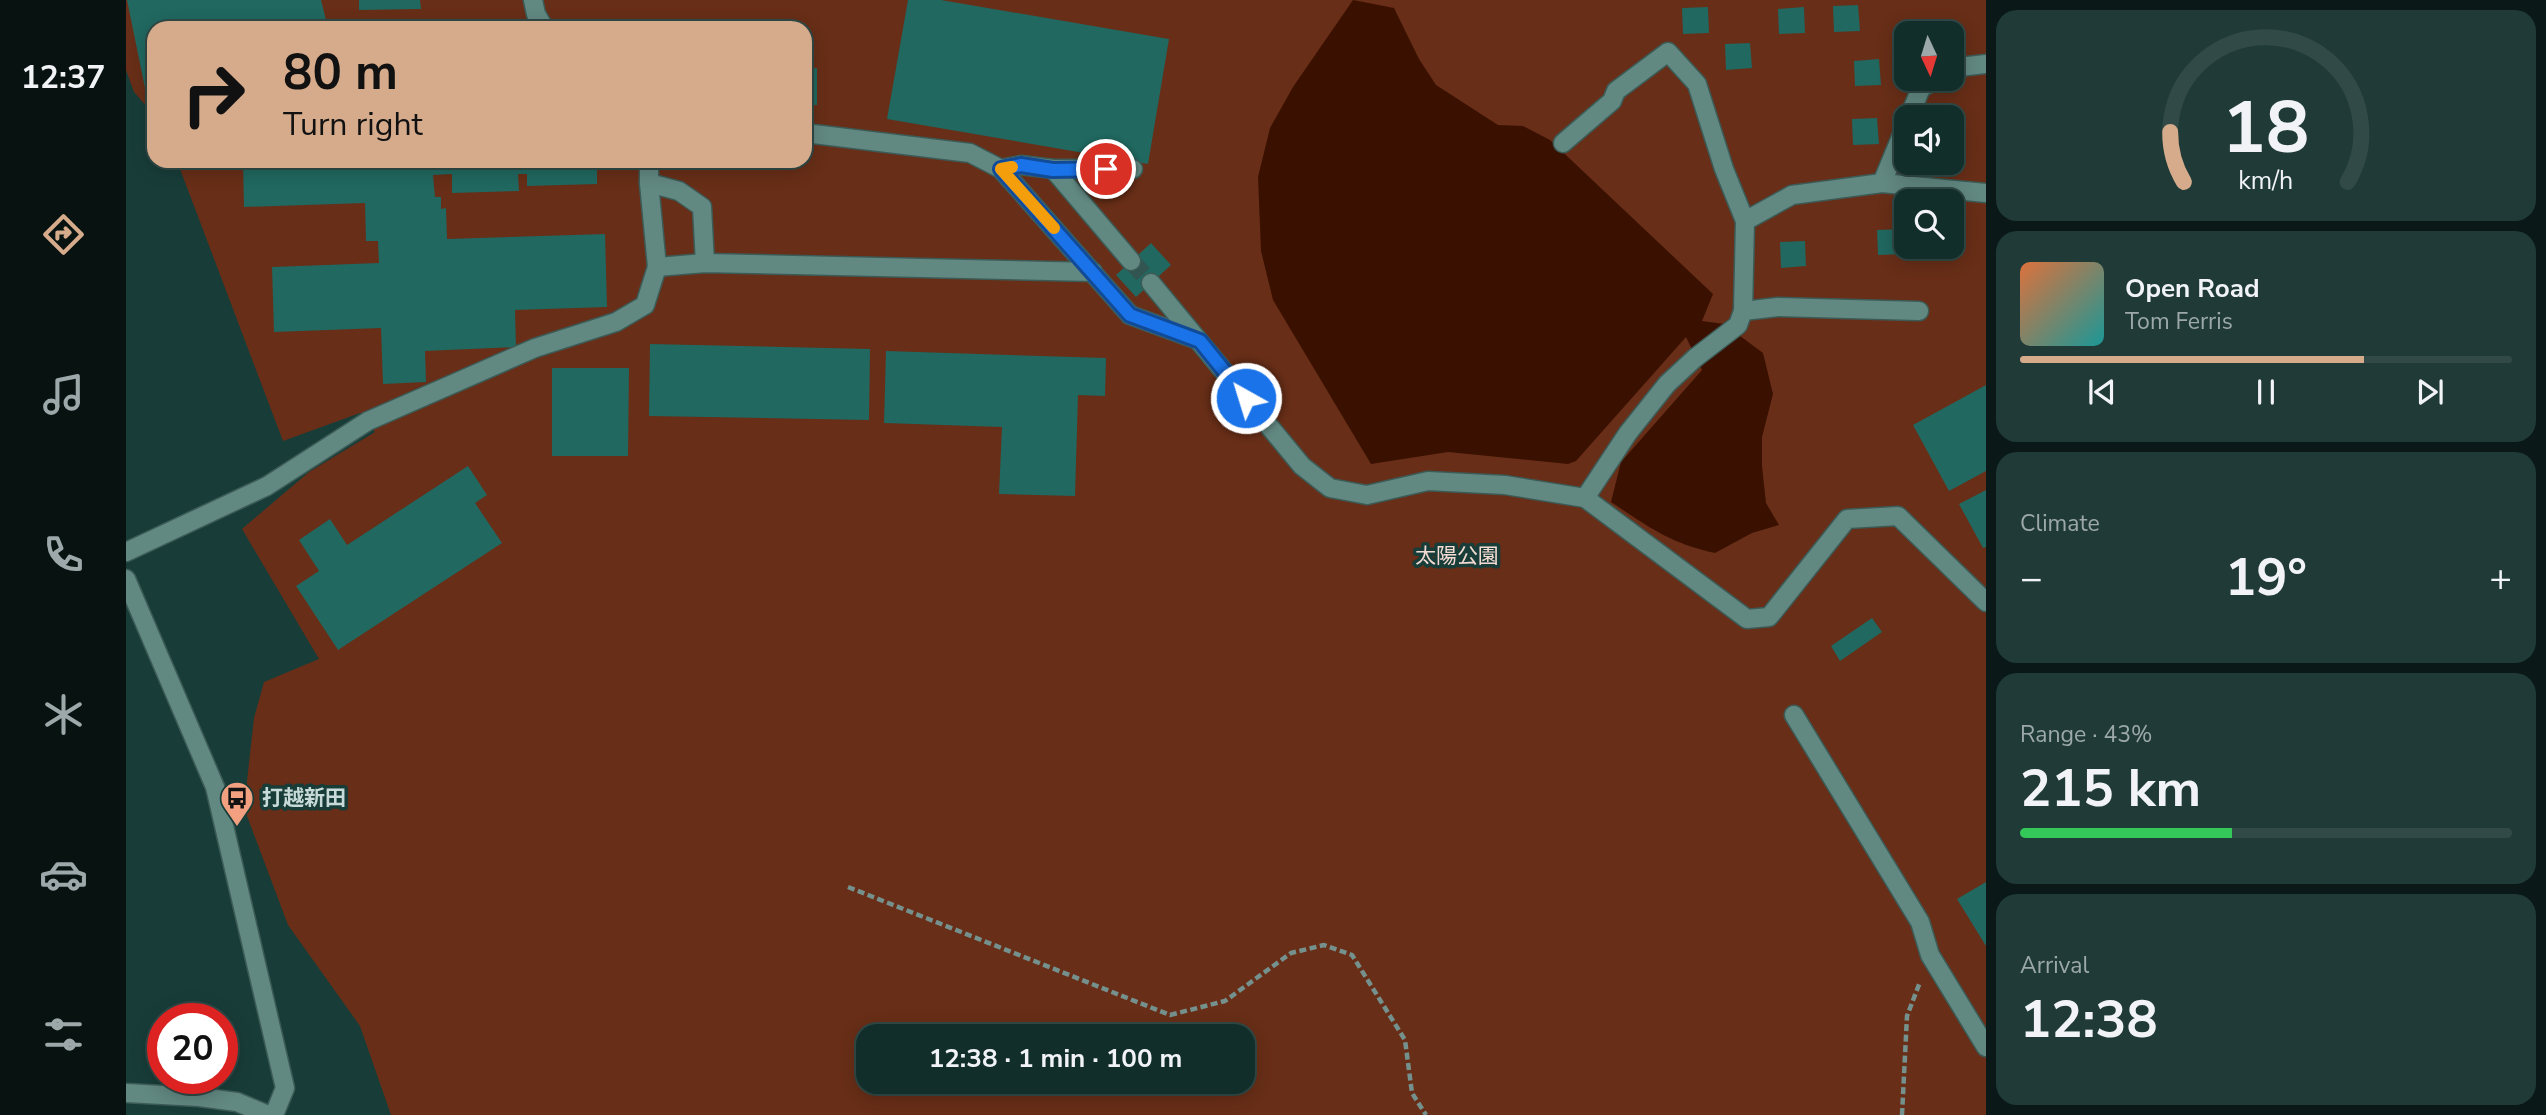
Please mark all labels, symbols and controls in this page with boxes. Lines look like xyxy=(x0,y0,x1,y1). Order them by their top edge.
north arrow xyxy=(1894,21,1964,91)
map controls xyxy=(1894,21,1964,259)
text: 80 m xyxy=(283,39,398,106)
icon: right xyxy=(168,49,259,140)
text: 12:37 xyxy=(21,56,105,99)
text: 18 xyxy=(2222,78,2310,178)
text: Turn right xyxy=(283,103,423,146)
button: sound xyxy=(1894,105,1964,175)
pin xyxy=(1076,139,1136,199)
icon: arrive xyxy=(1087,150,1125,188)
text: km/h xyxy=(2238,163,2294,197)
button: search xyxy=(1894,189,1964,259)
icon: directions xyxy=(39,210,88,259)
text: Open Road xyxy=(2125,271,2260,306)
text: Tom Ferris xyxy=(2125,306,2233,337)
position arrow xyxy=(1209,361,1283,435)
icon: music xyxy=(39,370,88,419)
icon: previous xyxy=(2083,373,2121,411)
icon: pause xyxy=(2247,373,2285,411)
icon: next xyxy=(2411,373,2449,411)
text: Climate xyxy=(2020,508,2100,539)
icon: phone xyxy=(39,530,88,579)
park label: 太陽公園 xyxy=(1415,542,1499,570)
text: 19° xyxy=(2225,542,2307,613)
text: − xyxy=(2020,553,2043,604)
text: + xyxy=(2489,553,2512,604)
icon: climate xyxy=(39,690,88,739)
text: Range · 43% xyxy=(2020,719,2152,750)
text: 215 km xyxy=(2020,753,2201,824)
bus stop icon: 打越新田 xyxy=(218,779,256,828)
place label: 打越新田 xyxy=(262,784,346,812)
icon: car xyxy=(39,850,88,899)
text: Arrival xyxy=(2020,950,2089,981)
text: 12:38 xyxy=(2020,984,2158,1055)
speed limit sign: 20 xyxy=(147,1003,238,1094)
icon: filters xyxy=(39,1010,88,1059)
text: 12:38 · 1 min · 100 m xyxy=(929,1041,1182,1076)

